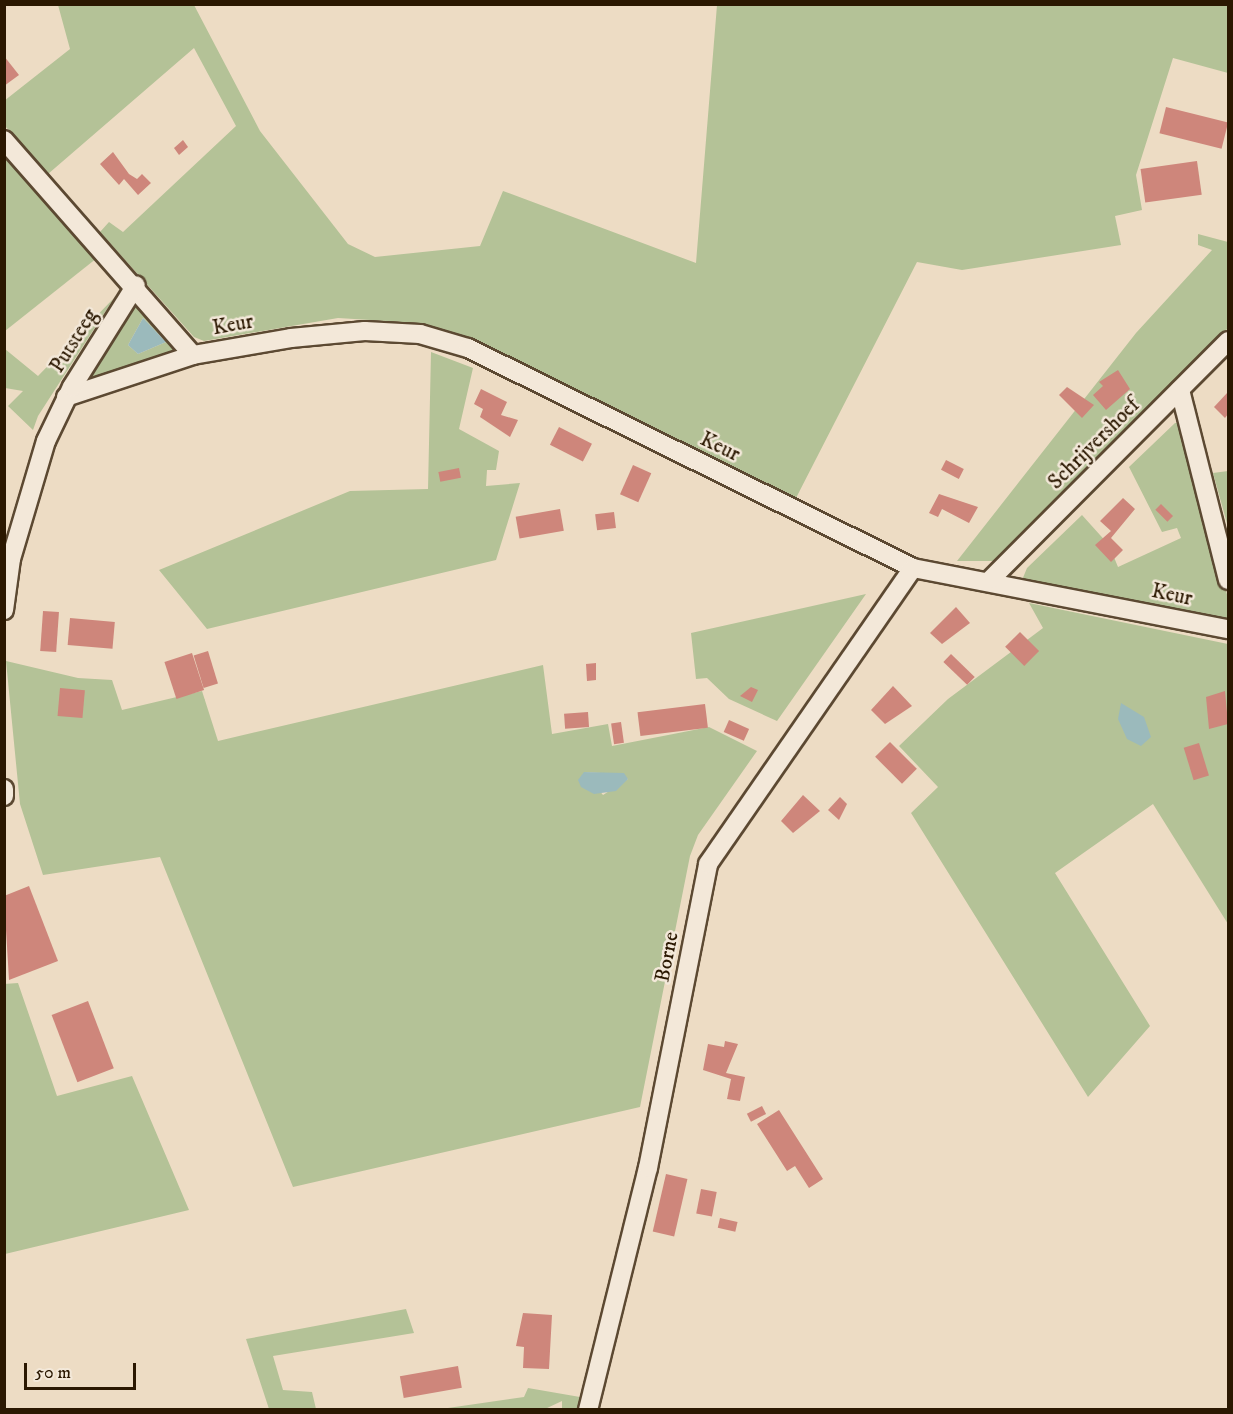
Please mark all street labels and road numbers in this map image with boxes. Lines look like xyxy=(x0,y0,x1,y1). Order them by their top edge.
street label: Putsteeg xyxy=(45,304,103,378)
street label: Keur xyxy=(211,309,255,341)
street label: Schrijvershoef xyxy=(1043,393,1145,495)
street label: Keur xyxy=(696,427,744,467)
street label: Keur xyxy=(1149,578,1195,612)
street label: Borne xyxy=(650,930,684,984)

